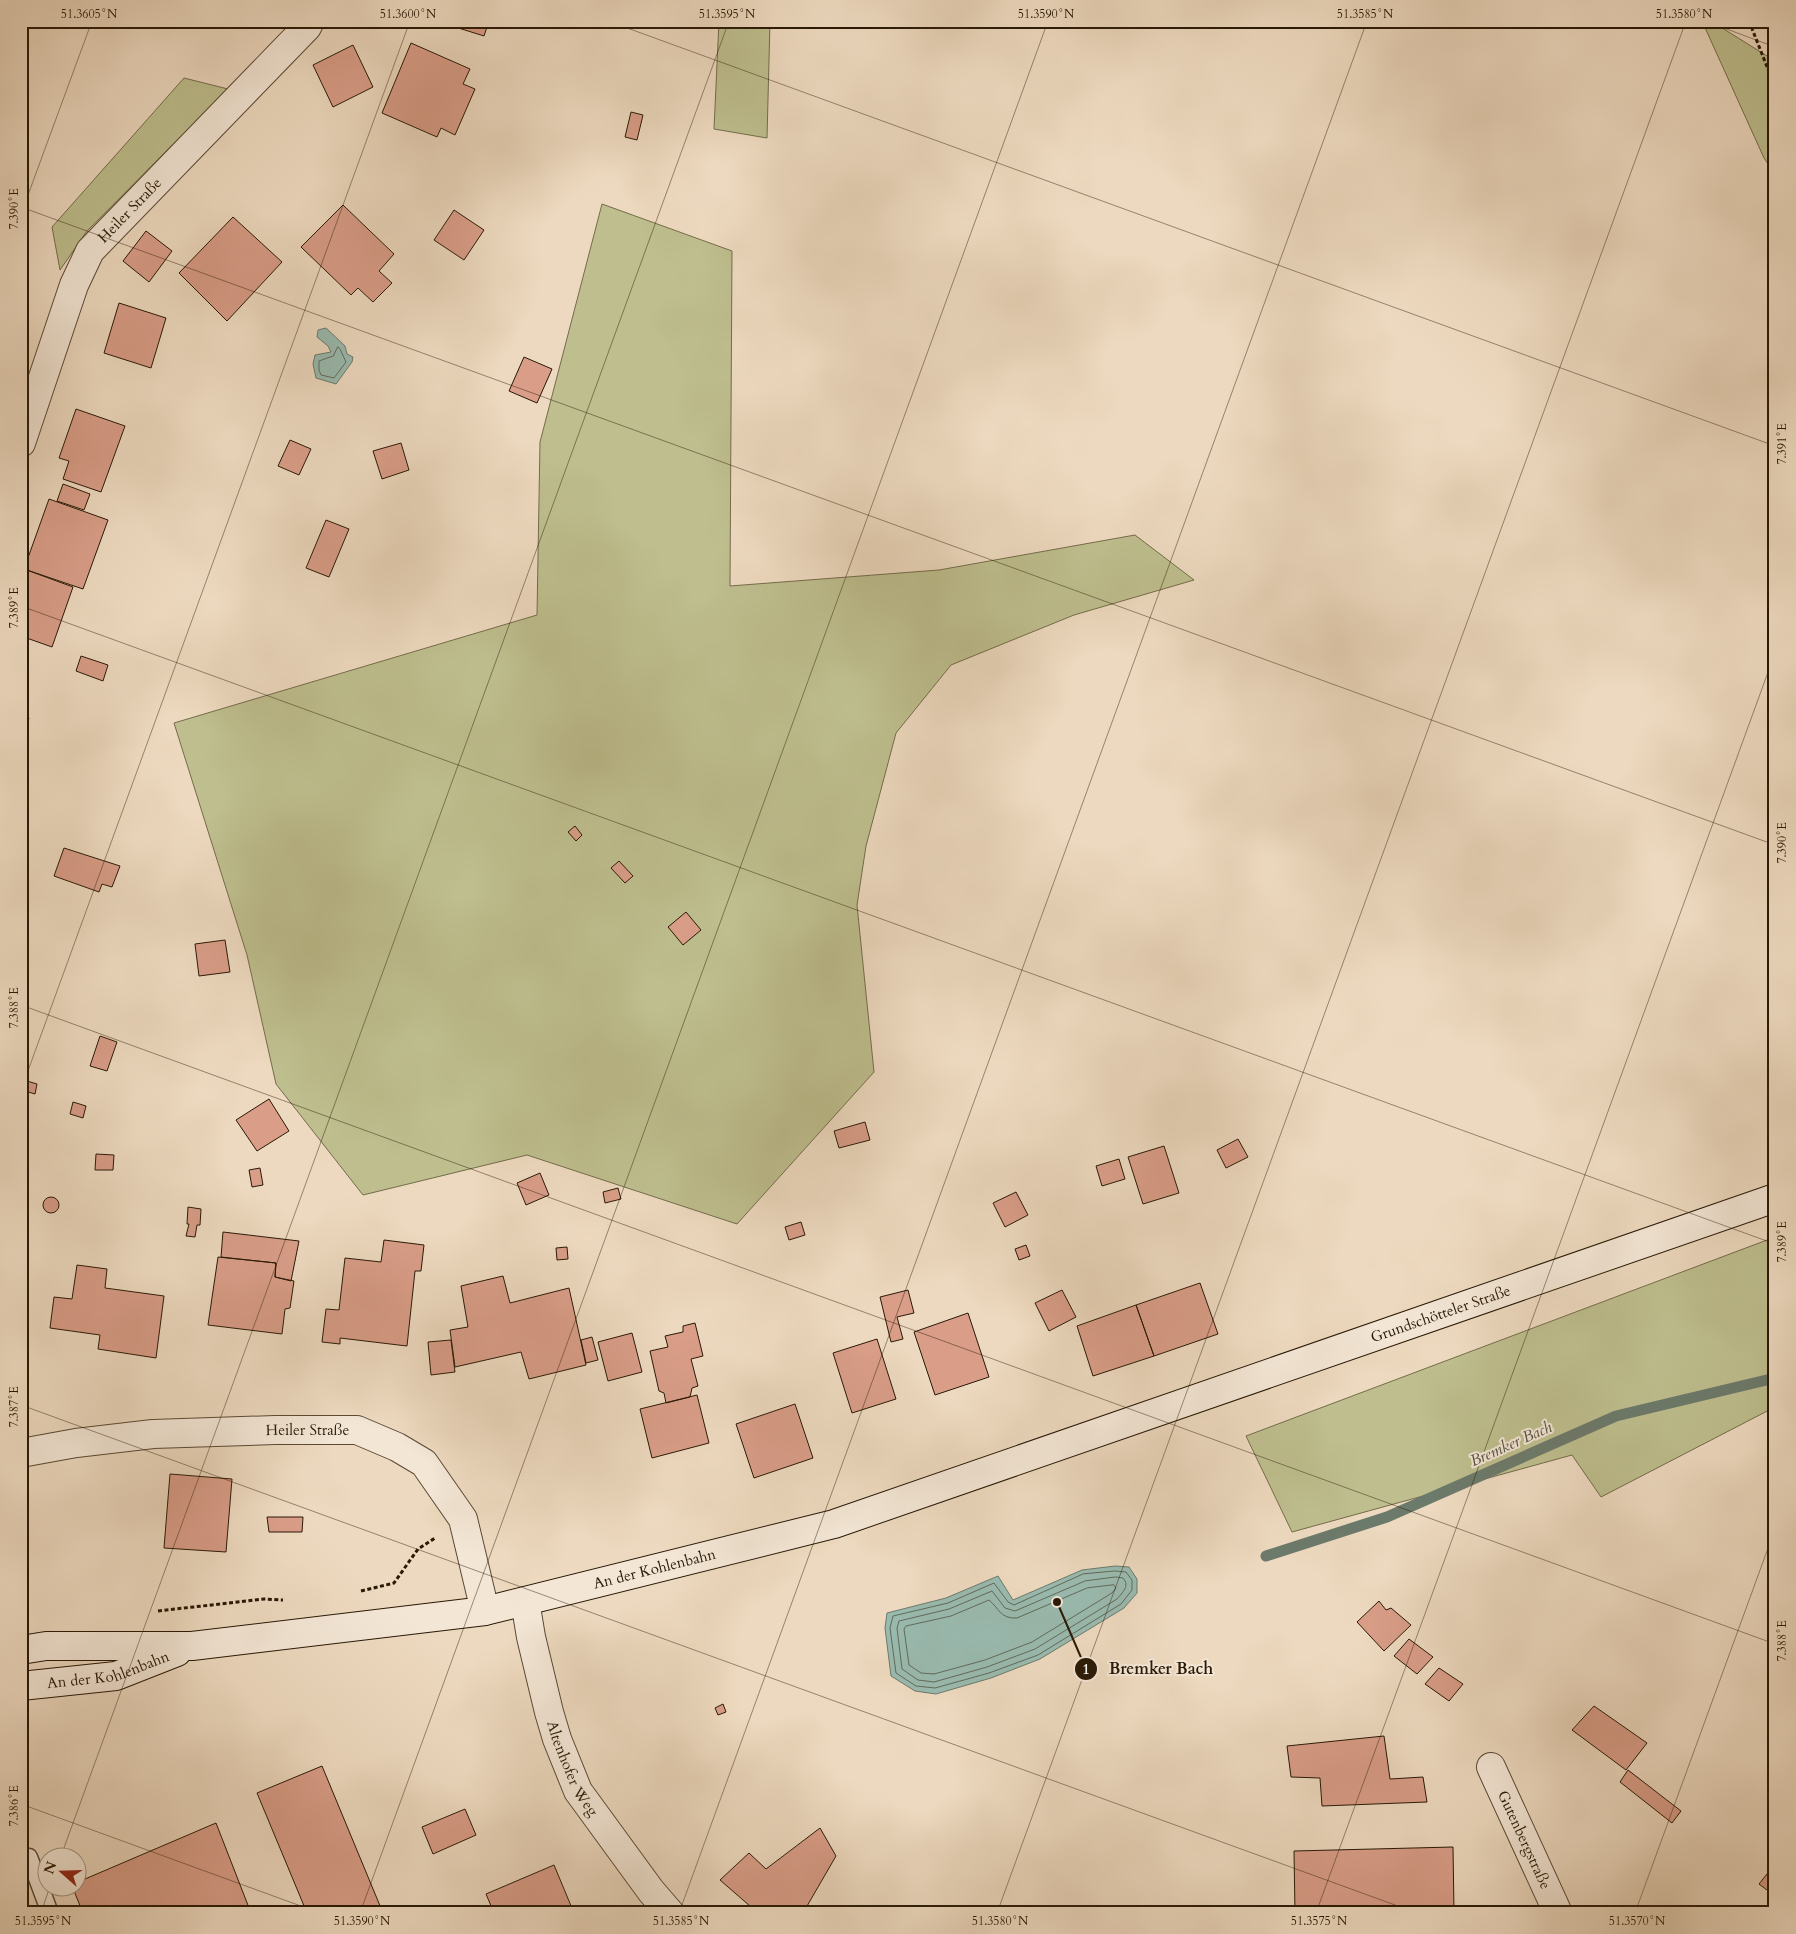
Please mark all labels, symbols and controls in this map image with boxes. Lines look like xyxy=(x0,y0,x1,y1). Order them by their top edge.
text: 51.3605°N xyxy=(61,6,118,22)
text: 51.3600°N xyxy=(380,6,437,22)
text: 51.3595°N xyxy=(699,6,756,22)
text: 51.3590°N xyxy=(1018,6,1075,22)
text: 51.3585°N xyxy=(1337,6,1394,22)
text: 51.3580°N xyxy=(1656,6,1713,22)
street label: Heiler Straße xyxy=(93,173,166,247)
text: 7.390°E xyxy=(6,188,22,230)
text: 7.391°E xyxy=(1774,423,1790,465)
text: 7.389°E xyxy=(6,587,22,629)
text: 7.390°E xyxy=(1774,822,1790,864)
text: 7.388°E xyxy=(6,987,22,1029)
text: 7.389°E xyxy=(1774,1221,1790,1263)
street label: Grundschötteler Straße xyxy=(1368,1280,1513,1347)
text: 7.387°E xyxy=(6,1386,22,1428)
water label: Bremker Bach xyxy=(1467,1416,1556,1472)
street label: Heiler Straße xyxy=(265,1420,350,1440)
street label: An der Kohlenbahn xyxy=(591,1544,718,1594)
text: 7.388°E xyxy=(1774,1620,1790,1662)
street label: An der Kohlenbahn xyxy=(46,1646,172,1693)
callout: Bremker Bach xyxy=(1074,1653,1223,1684)
text: Bremker Bach xyxy=(1109,1658,1213,1680)
text: 1 xyxy=(1082,1659,1090,1679)
street label: Altenhofer Weg xyxy=(542,1718,603,1821)
text: 7.386°E xyxy=(6,1785,22,1827)
street label: Gutenbergstraße xyxy=(1493,1787,1556,1892)
north arrow xyxy=(38,1846,88,1896)
text: N xyxy=(39,1859,61,1877)
text: 51.3595°N xyxy=(15,1913,72,1929)
text: 51.3590°N xyxy=(334,1913,391,1929)
text: 51.3585°N xyxy=(653,1913,710,1929)
text: 51.3580°N xyxy=(972,1913,1029,1929)
text: 51.3575°N xyxy=(1291,1913,1348,1929)
text: 51.3570°N xyxy=(1609,1913,1666,1929)

